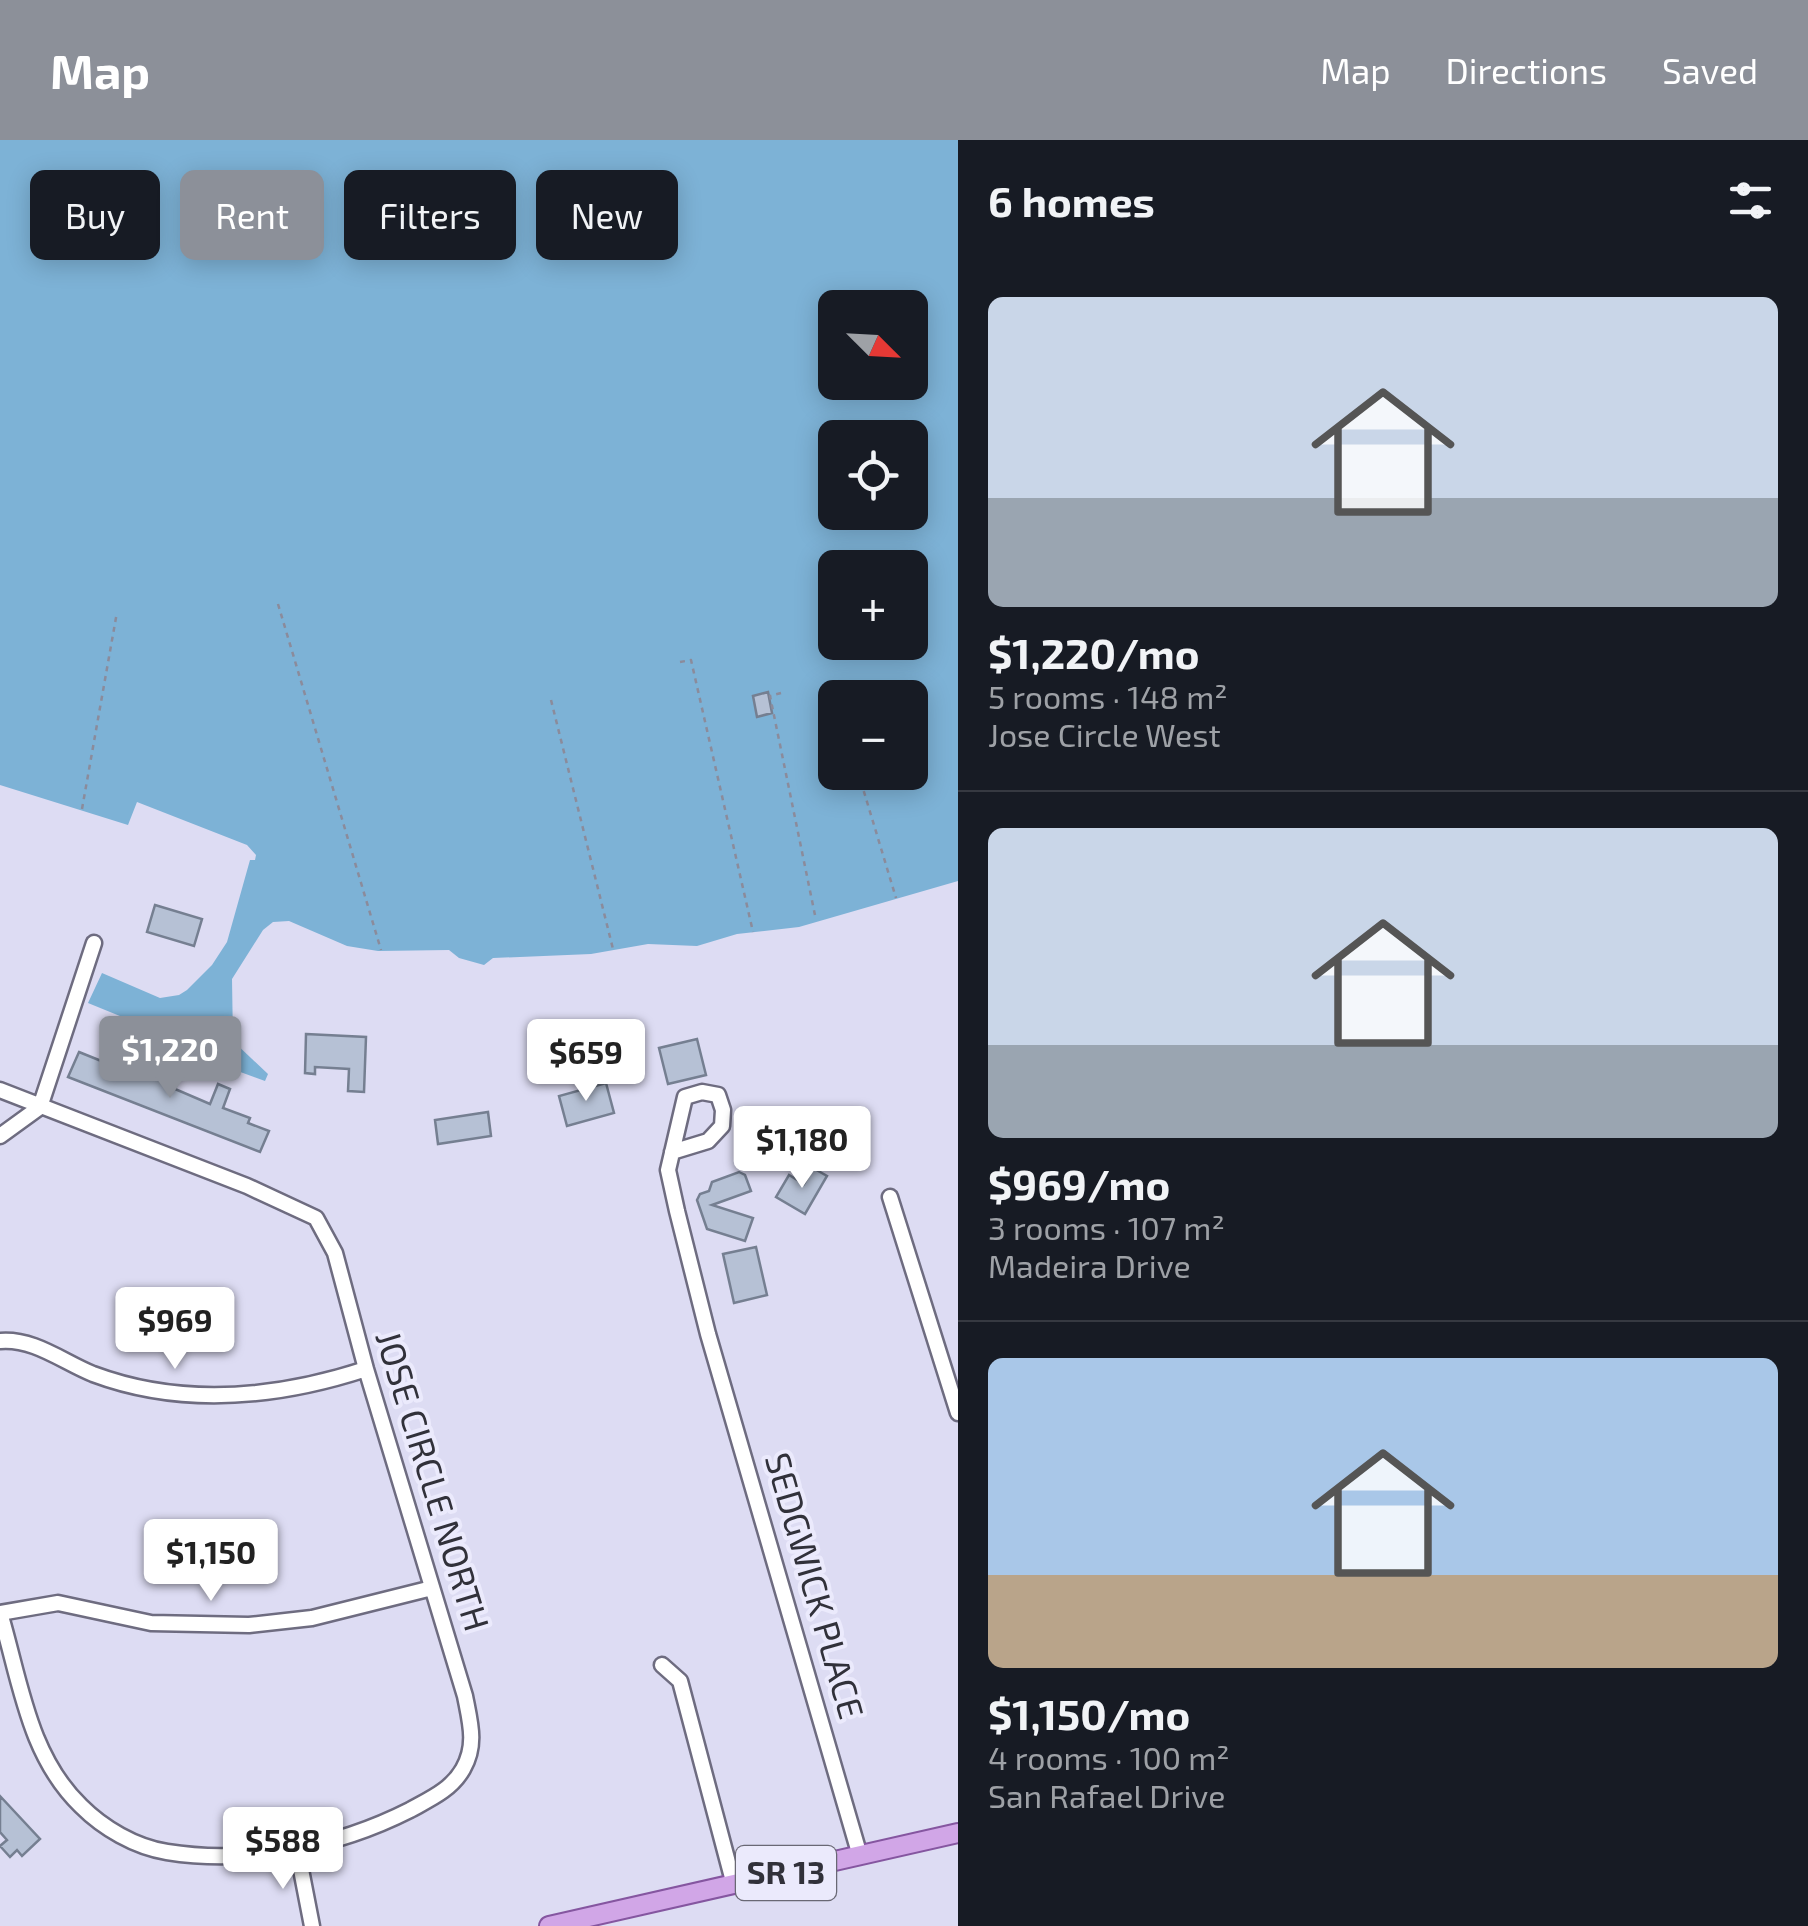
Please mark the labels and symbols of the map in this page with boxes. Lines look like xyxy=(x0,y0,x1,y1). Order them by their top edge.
north arrow xyxy=(818,290,928,400)
pin: $1,220 xyxy=(89,1016,251,1101)
pin: $659 xyxy=(527,1019,645,1104)
pin: $1,180 xyxy=(721,1106,883,1191)
pin: $969 xyxy=(116,1287,234,1372)
street label: JOSE CIRCLE NORTH xyxy=(368,1325,500,1635)
street label: SEDGWICK PLACE xyxy=(758,1448,874,1723)
pin: $1,150 xyxy=(130,1519,292,1604)
pin: $588 xyxy=(224,1807,342,1892)
road number: SR 13 xyxy=(736,1846,836,1900)

